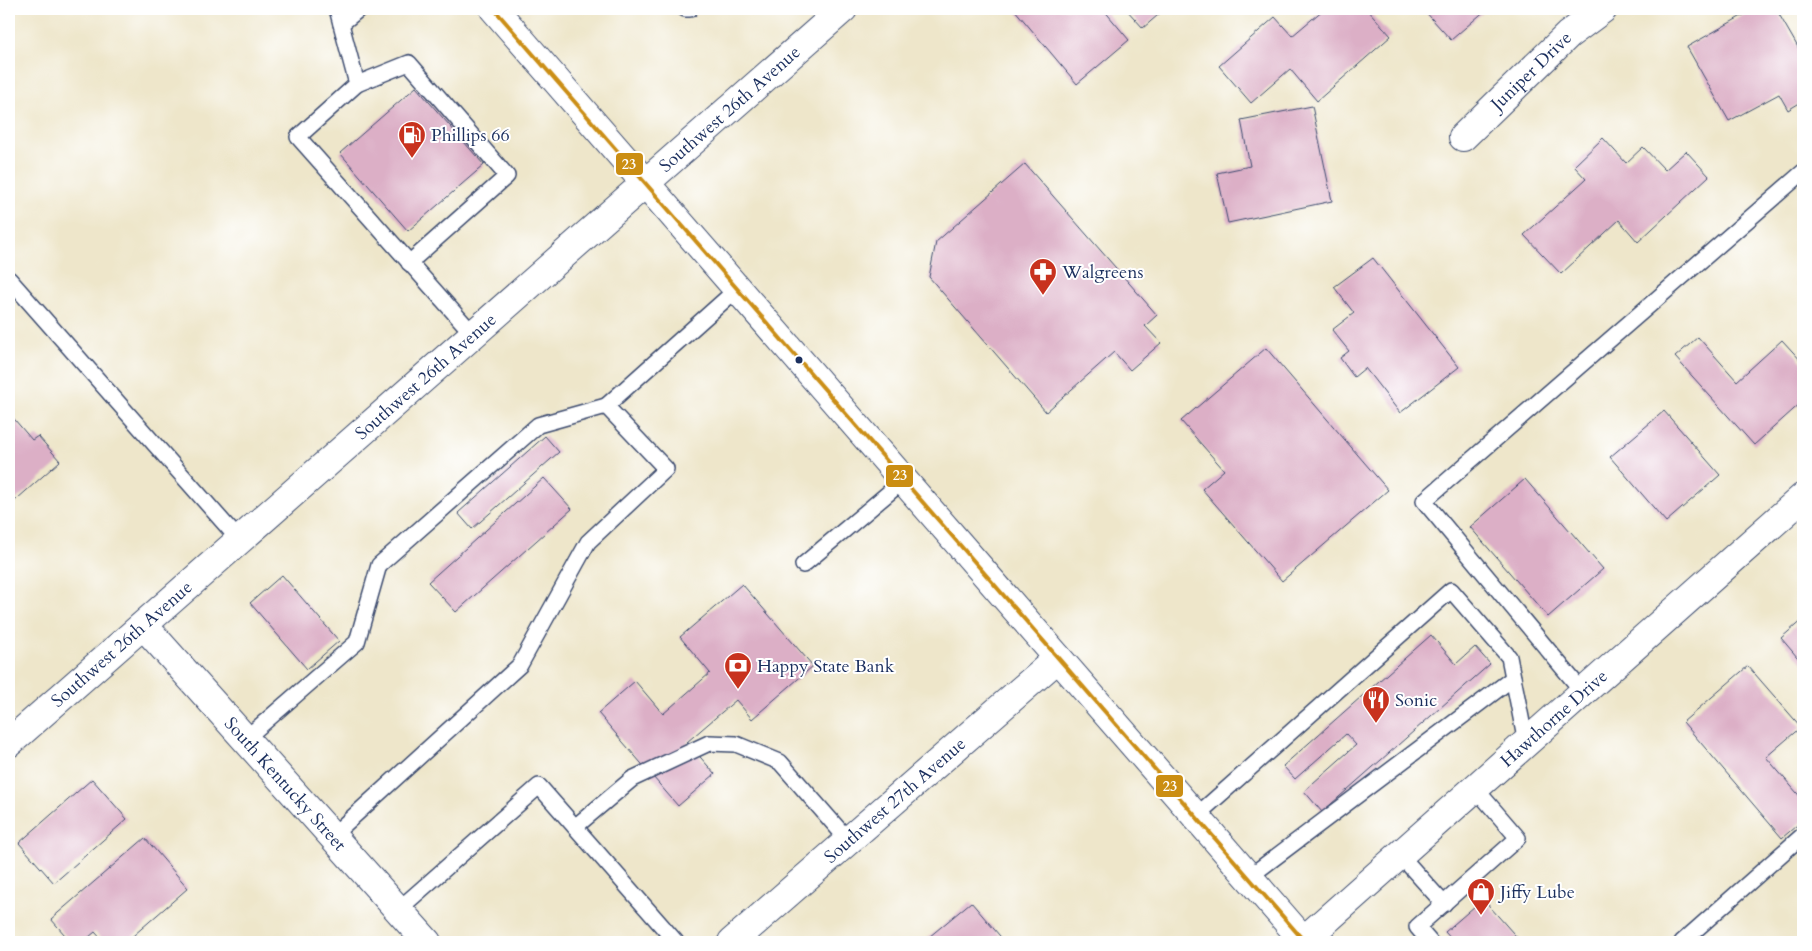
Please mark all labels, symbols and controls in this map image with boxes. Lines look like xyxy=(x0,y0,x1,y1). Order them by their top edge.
street label: Juniper Drive xyxy=(1483,26,1577,118)
street label: Southwest 26th Avenue xyxy=(654,40,806,178)
fuel station icon: Phillips 66 xyxy=(397,120,427,159)
place label: Phillips 66 xyxy=(431,123,510,148)
line badge: 23 xyxy=(615,152,644,176)
text: 23 xyxy=(622,155,636,174)
pharmacy icon: Walgreens xyxy=(1028,257,1058,296)
place label: Walgreens xyxy=(1061,260,1144,285)
street label: Southwest 26th Avenue xyxy=(350,307,502,445)
unlabelled marker xyxy=(794,355,804,365)
line badge: 23 xyxy=(885,464,914,488)
text: 23 xyxy=(893,466,907,485)
street label: Southwest 26th Avenue xyxy=(46,575,198,713)
bank icon: Happy State Bank xyxy=(723,651,753,690)
place label: Happy State Bank xyxy=(757,654,895,679)
street label: Hawthorne Drive xyxy=(1495,664,1613,773)
restaurant icon: Sonic xyxy=(1361,685,1391,724)
place label: Sonic xyxy=(1395,688,1437,713)
street label: South Kentucky Street xyxy=(219,711,352,857)
street label: Southwest 27th Avenue xyxy=(819,731,971,869)
line badge: 23 xyxy=(1155,774,1184,798)
text: 23 xyxy=(1163,777,1177,796)
shop icon: Jiffy Lube xyxy=(1466,877,1496,916)
place label: Jiffy Lube xyxy=(1497,880,1575,905)

